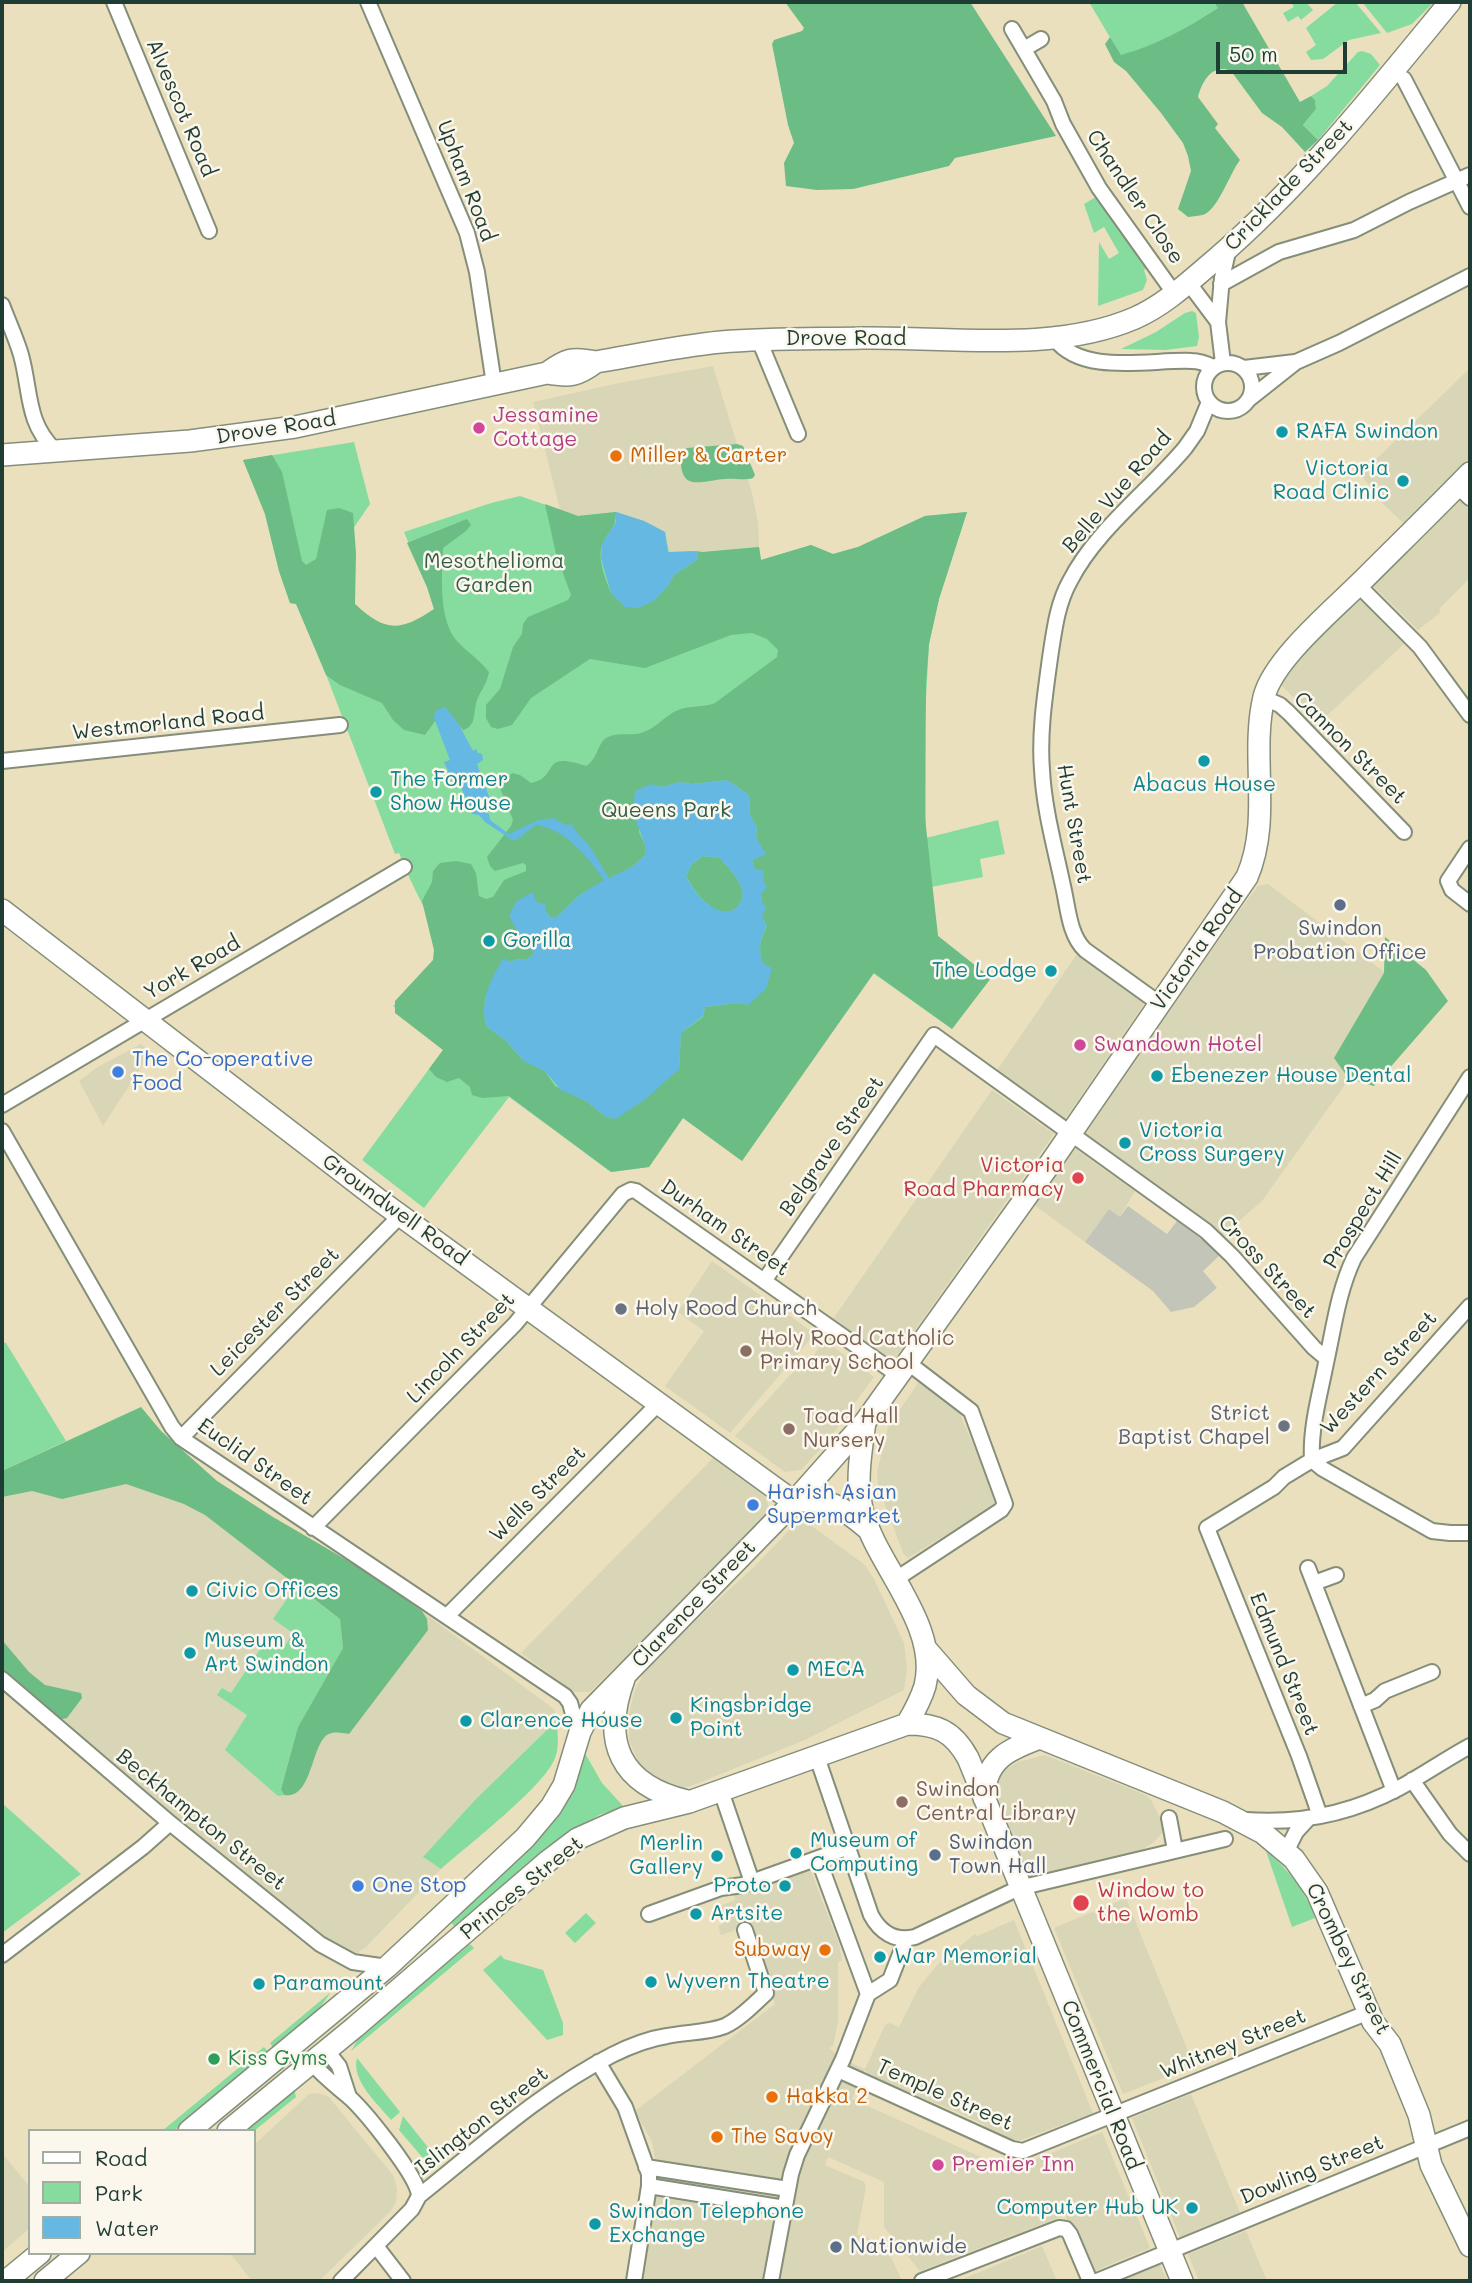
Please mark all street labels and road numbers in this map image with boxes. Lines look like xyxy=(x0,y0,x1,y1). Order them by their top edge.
street label: Alvescot Road xyxy=(141,35,221,181)
street label: Cricklade Street xyxy=(1220,114,1358,256)
street label: Upham Road xyxy=(431,117,501,245)
street label: Chandler Close xyxy=(1081,125,1189,269)
street label: Drove Road xyxy=(786,326,906,352)
street label: Drove Road xyxy=(214,406,338,450)
street label: Belle Vue Road xyxy=(1057,426,1177,558)
street label: Cannon Street xyxy=(1288,686,1412,810)
street label: Westmorland Road xyxy=(71,700,265,746)
street label: Hunt Street xyxy=(1051,762,1097,886)
street label: Victoria Road xyxy=(1146,884,1248,1016)
street label: York Road xyxy=(139,930,245,1006)
street label: Belgrave Street xyxy=(774,1071,890,1221)
street label: Prospect Hill xyxy=(1318,1147,1408,1273)
street label: Groundwell Road xyxy=(317,1149,473,1271)
street label: Durham Street xyxy=(656,1174,794,1282)
street label: Cross Street xyxy=(1213,1210,1321,1324)
street label: Leicester Street xyxy=(205,1242,345,1382)
street label: Lincoln Street xyxy=(402,1287,520,1409)
street label: Western Street xyxy=(1315,1306,1443,1440)
street label: Euclid Street xyxy=(193,1413,317,1511)
street label: Wells Street xyxy=(485,1441,591,1547)
street label: Clarence Street xyxy=(627,1535,761,1673)
street label: Edmund Street xyxy=(1244,1589,1324,1739)
street label: Beckhampton Street xyxy=(111,1744,291,1896)
street label: Princes Street xyxy=(456,1831,588,1945)
street label: Crombey Street xyxy=(1300,1879,1396,2039)
street label: Commercial Road xyxy=(1055,1997,1147,2173)
street label: Whitney Street xyxy=(1156,2003,1310,2085)
street label: Temple Street xyxy=(873,2054,1017,2136)
street label: Islington Street xyxy=(410,2061,554,2181)
street label: Dowling Street xyxy=(1237,2130,1387,2210)

